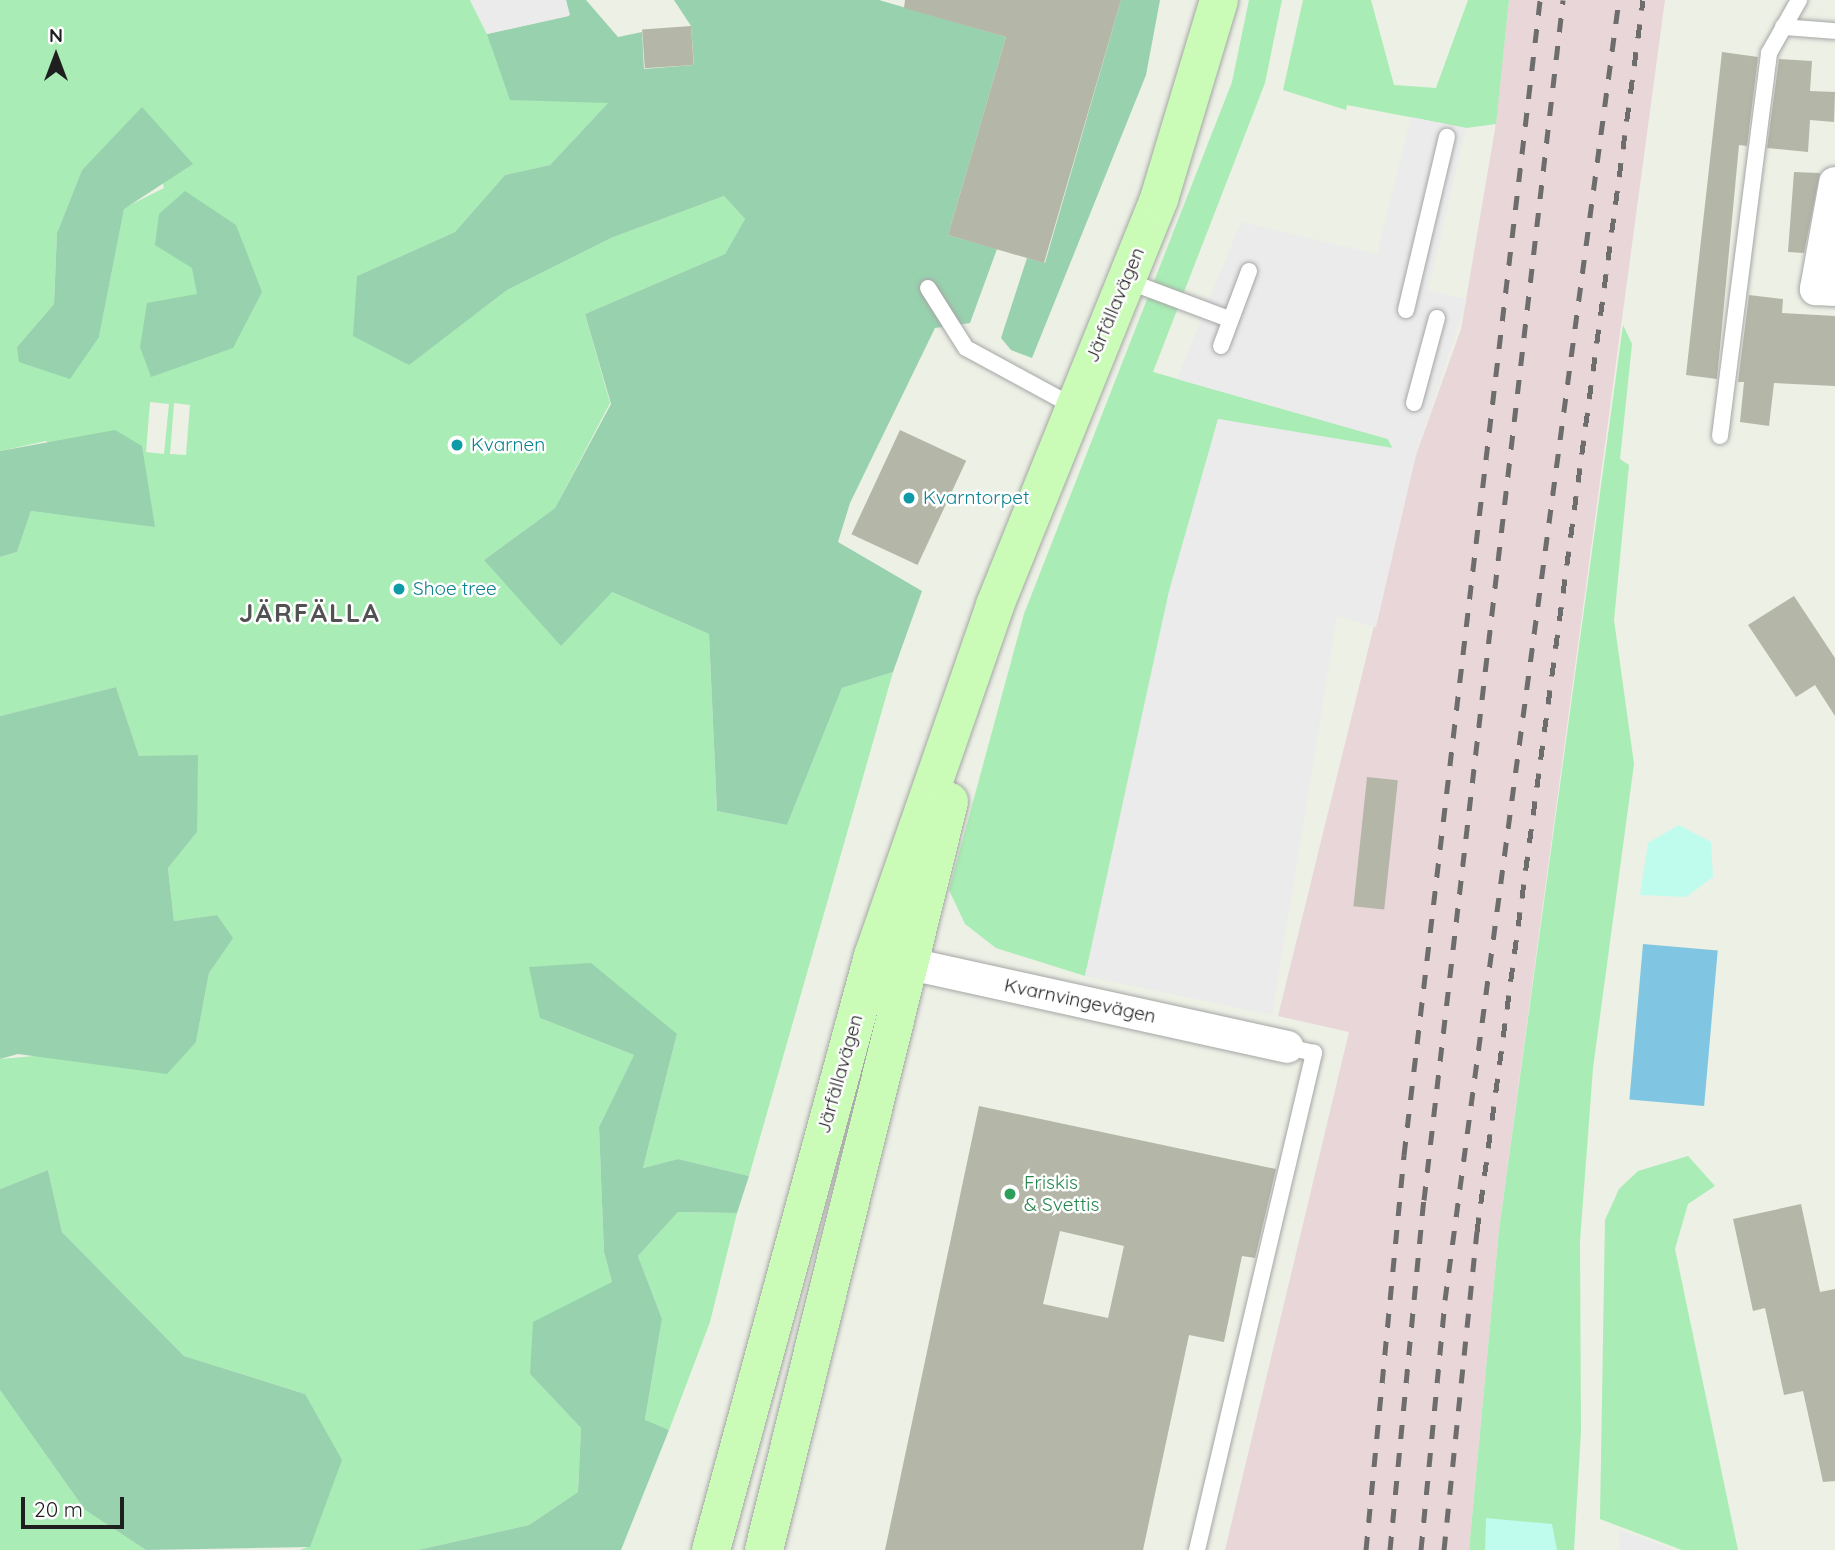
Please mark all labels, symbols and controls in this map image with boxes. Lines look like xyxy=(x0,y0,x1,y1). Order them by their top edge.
north arrow xyxy=(21,21,91,91)
text: N xyxy=(49,23,63,47)
street label: Järfällavägen xyxy=(1081,244,1149,366)
place label: Kvarnen xyxy=(471,434,545,456)
marker: Kvarnen xyxy=(449,437,465,453)
place label: Kvarntorpet xyxy=(923,487,1029,509)
marker: Kvarntorpet xyxy=(901,490,917,506)
place label: Shoe tree xyxy=(413,578,497,600)
marker: Shoe tree xyxy=(391,581,407,597)
district label: JÄRFÄLLA xyxy=(240,597,380,629)
street label: Kvarnvingevägen xyxy=(1002,974,1158,1028)
street label: Järfällavägen xyxy=(812,1012,868,1136)
place label: Friskis & Svettis xyxy=(1024,1172,1099,1216)
marker: Friskis & Svettis xyxy=(1002,1186,1018,1202)
scale bar xyxy=(24,1484,128,1528)
text: 20 m xyxy=(34,1496,83,1522)

